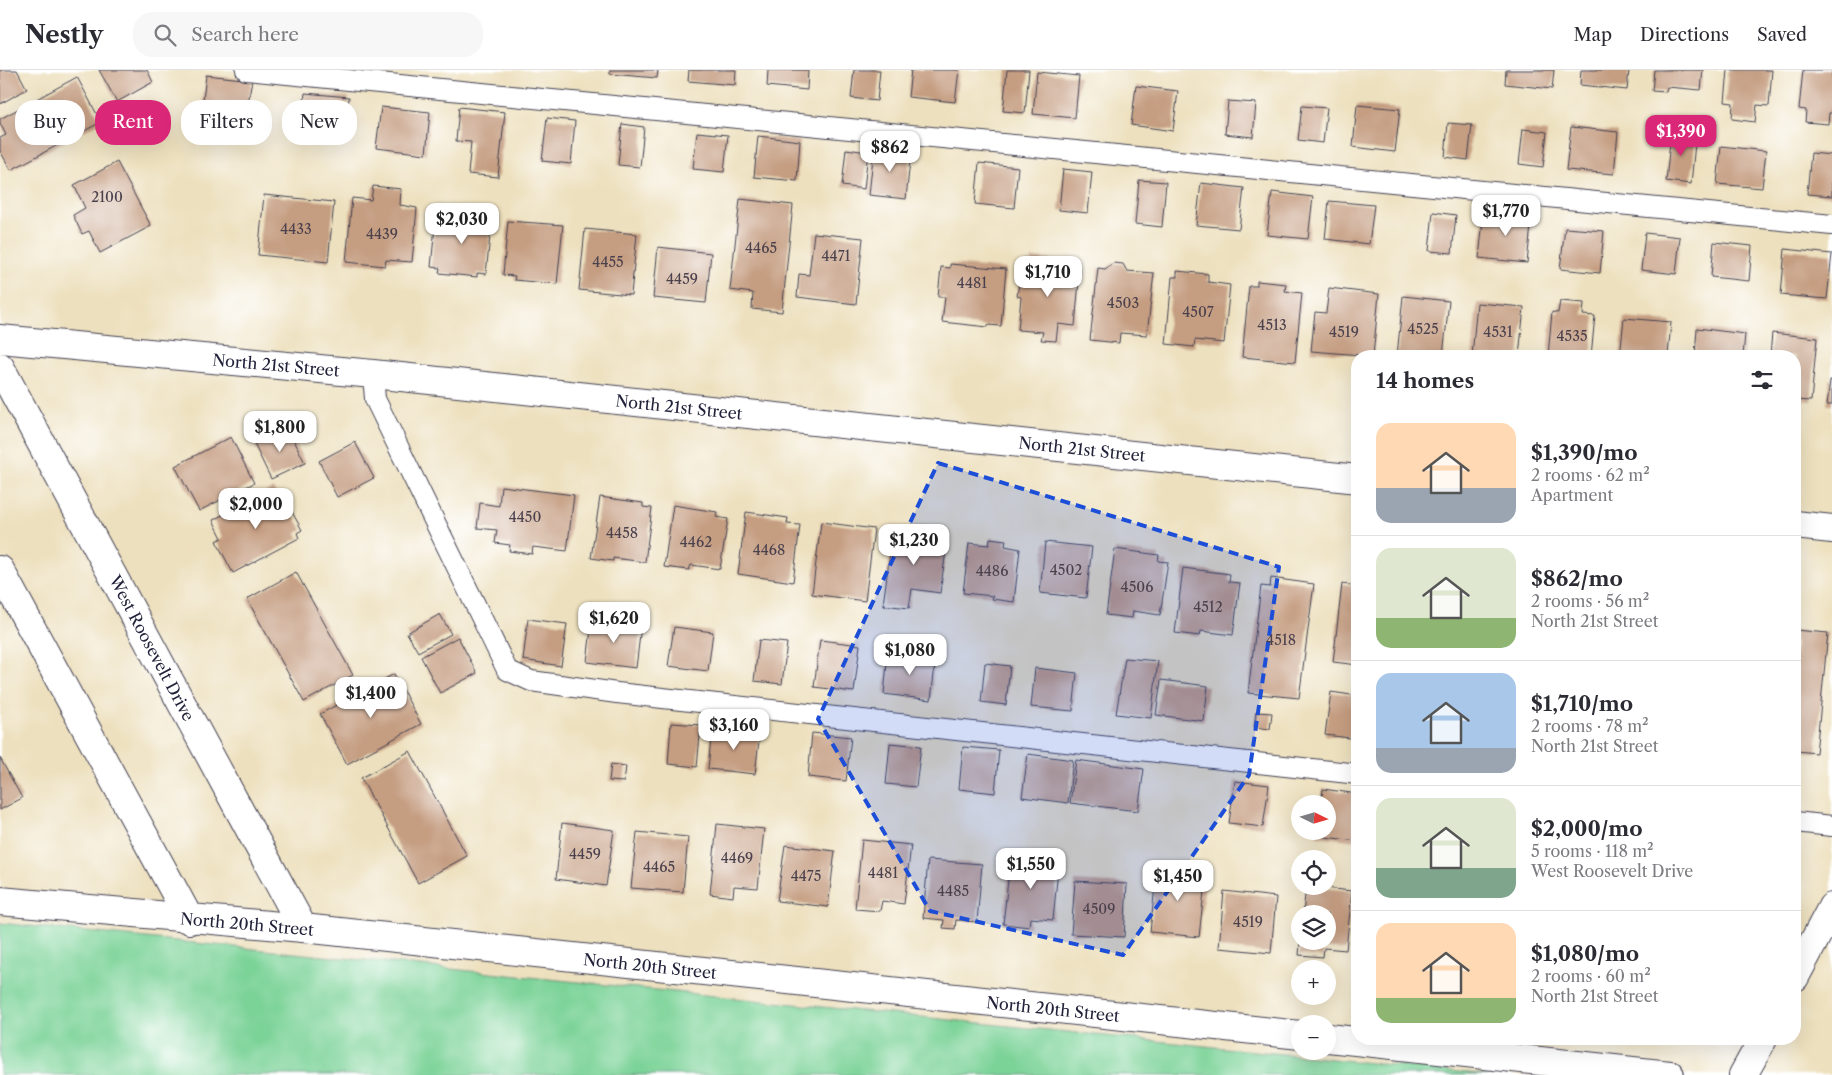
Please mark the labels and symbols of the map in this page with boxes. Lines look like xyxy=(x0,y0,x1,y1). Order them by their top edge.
pin: $1,390 xyxy=(1640,114,1722,157)
pin: $862 xyxy=(860,131,920,173)
house number: 2100 xyxy=(91,188,123,206)
pin: $1,770 xyxy=(1465,194,1547,237)
pin: $2,030 xyxy=(421,202,503,245)
house number: 4433 xyxy=(280,220,312,238)
house number: 4439 xyxy=(366,225,398,243)
house number: 4465 xyxy=(745,239,777,257)
house number: 4471 xyxy=(822,247,851,265)
house number: 4455 xyxy=(592,253,624,271)
pin: $1,710 xyxy=(1007,256,1089,298)
house number: 4459 xyxy=(666,270,698,288)
house number: 4481 xyxy=(957,274,987,292)
house number: 4503 xyxy=(1107,294,1139,312)
house number: 4507 xyxy=(1182,303,1214,321)
house number: 4513 xyxy=(1257,316,1287,334)
house number: 4525 xyxy=(1407,320,1439,338)
house number: 4519 xyxy=(1329,323,1359,341)
house number: 4531 xyxy=(1483,323,1513,341)
house number: 4535 xyxy=(1556,327,1588,345)
street label: North 21st Street xyxy=(212,349,341,381)
street label: North 21st Street xyxy=(615,390,744,424)
pin: $1,800 xyxy=(239,410,321,453)
street label: North 21st Street xyxy=(1018,432,1147,466)
pin: $2,000 xyxy=(215,488,297,530)
house number: 4450 xyxy=(509,508,541,526)
house number: 4458 xyxy=(606,524,638,542)
pin: $1,230 xyxy=(873,524,955,566)
house number: 4462 xyxy=(680,533,712,551)
house number: 4468 xyxy=(753,541,785,559)
house number: 4502 xyxy=(1050,561,1082,579)
house number: 4486 xyxy=(976,562,1008,580)
street label: West Roosevelt Drive xyxy=(105,571,199,724)
house number: 4506 xyxy=(1121,578,1153,596)
house number: 4512 xyxy=(1193,598,1223,616)
pin: $1,620 xyxy=(573,602,655,644)
house number: 4518 xyxy=(1266,631,1296,649)
pin: $1,080 xyxy=(869,634,951,676)
pin: $1,400 xyxy=(330,676,412,719)
pin: $3,160 xyxy=(693,708,775,751)
north arrow xyxy=(1291,795,1336,840)
house number: 4459 xyxy=(569,845,601,863)
pin: $1,550 xyxy=(990,848,1072,890)
house number: 4469 xyxy=(721,849,753,867)
house number: 4465 xyxy=(643,858,675,876)
pin: $1,450 xyxy=(1137,860,1219,902)
house number: 4481 xyxy=(868,864,898,882)
house number: 4475 xyxy=(791,867,821,885)
house number: 4485 xyxy=(937,882,969,900)
house number: 4509 xyxy=(1083,900,1115,918)
street label: North 20th Street xyxy=(179,908,315,940)
house number: 4519 xyxy=(1233,913,1263,931)
street label: North 20th Street xyxy=(582,949,718,983)
street label: North 20th Street xyxy=(985,992,1121,1026)

